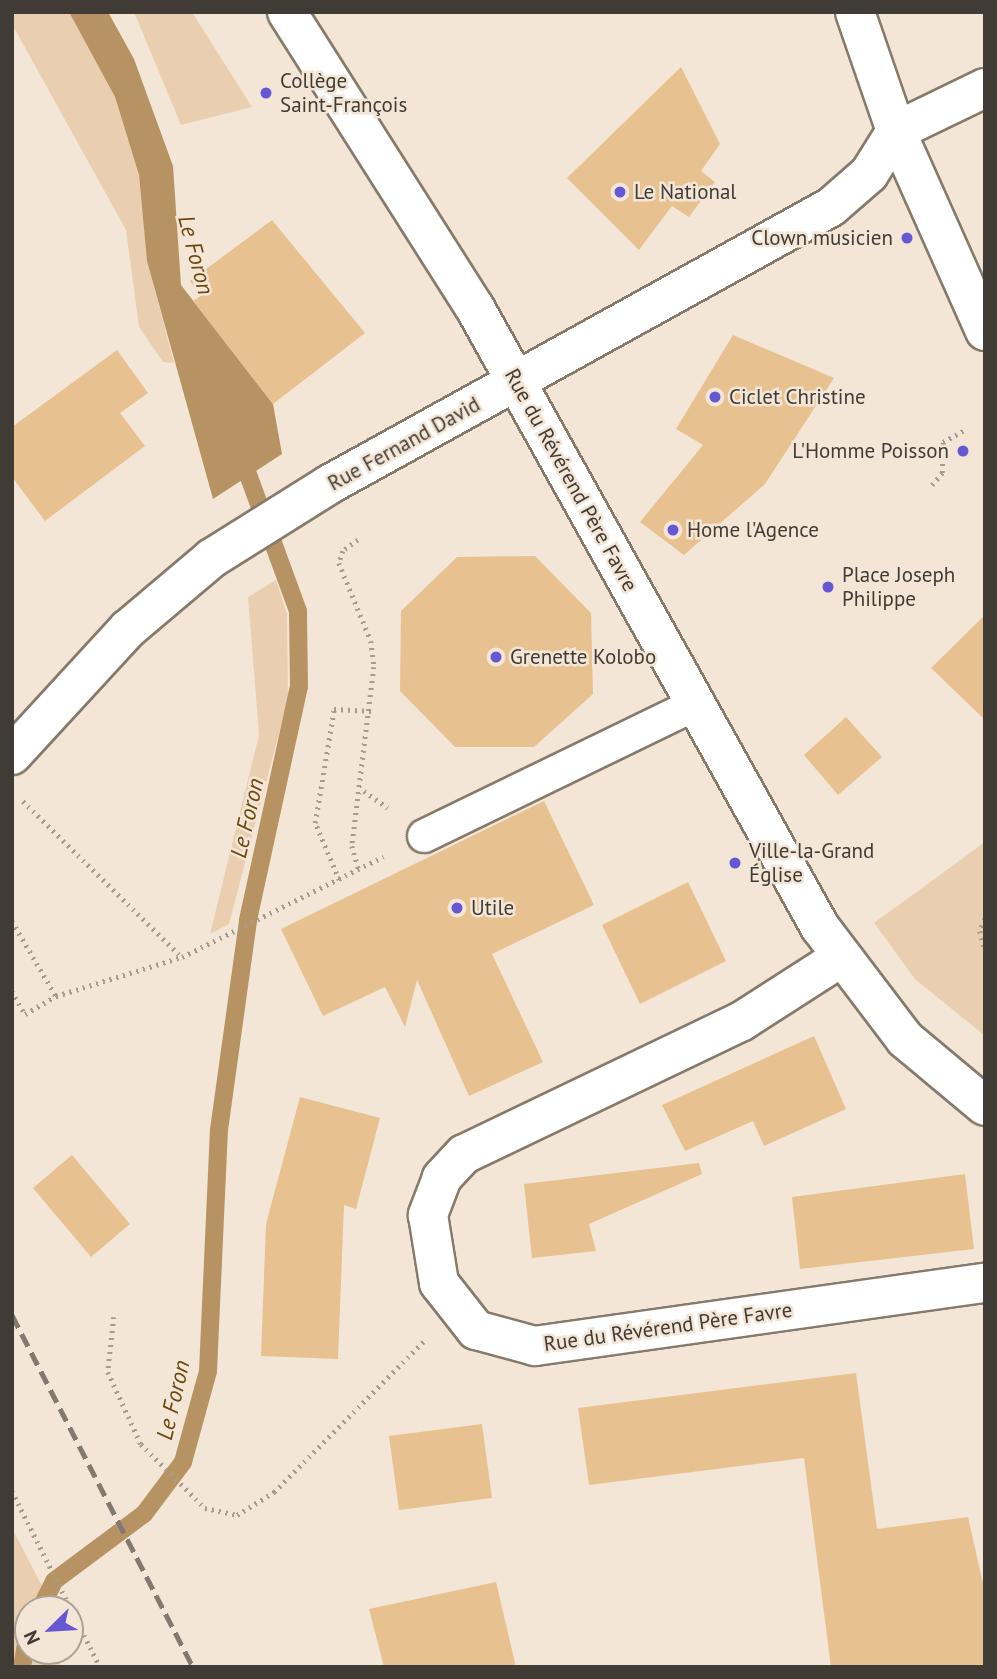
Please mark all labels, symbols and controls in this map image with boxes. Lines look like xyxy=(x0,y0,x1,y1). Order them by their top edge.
place label: Collège Saint-François xyxy=(280,68,407,118)
marker: Collège Saint-François xyxy=(258,85,274,101)
place label: Le National xyxy=(634,179,736,205)
marker: Le National xyxy=(612,184,628,200)
water label: Le Foron xyxy=(172,212,220,298)
place label: Clown musicien xyxy=(751,225,893,251)
marker: Clown musicien xyxy=(899,230,915,246)
street label: Rue du Révérend Père Favre xyxy=(499,364,643,596)
place label: Ciclet Christine xyxy=(729,384,866,410)
marker: Ciclet Christine xyxy=(707,389,723,405)
street label: Rue Fernand David xyxy=(324,392,484,496)
place label: L'Homme Poisson xyxy=(792,438,949,464)
marker: L'Homme Poisson xyxy=(955,443,971,459)
place label: Home l'Agence xyxy=(687,517,819,543)
marker: Home l'Agence xyxy=(665,522,681,538)
place label: Place Joseph Philippe xyxy=(842,562,955,612)
marker: Place Joseph Philippe xyxy=(820,579,836,595)
place label: Grenette Kolobo xyxy=(510,644,656,670)
marker: Grenette Kolobo xyxy=(488,649,504,665)
water label: Le Foron xyxy=(224,775,270,861)
place label: Ville-la-Grand Église xyxy=(749,838,874,888)
marker: Ville-la-Grand Église xyxy=(727,855,743,871)
place label: Utile xyxy=(471,895,514,921)
marker: Utile xyxy=(449,900,465,916)
street label: Rue du Révérend Père Favre xyxy=(542,1297,794,1357)
water label: Le Foron xyxy=(150,1357,196,1443)
north arrow xyxy=(14,1595,84,1665)
text: N xyxy=(18,1627,45,1648)

